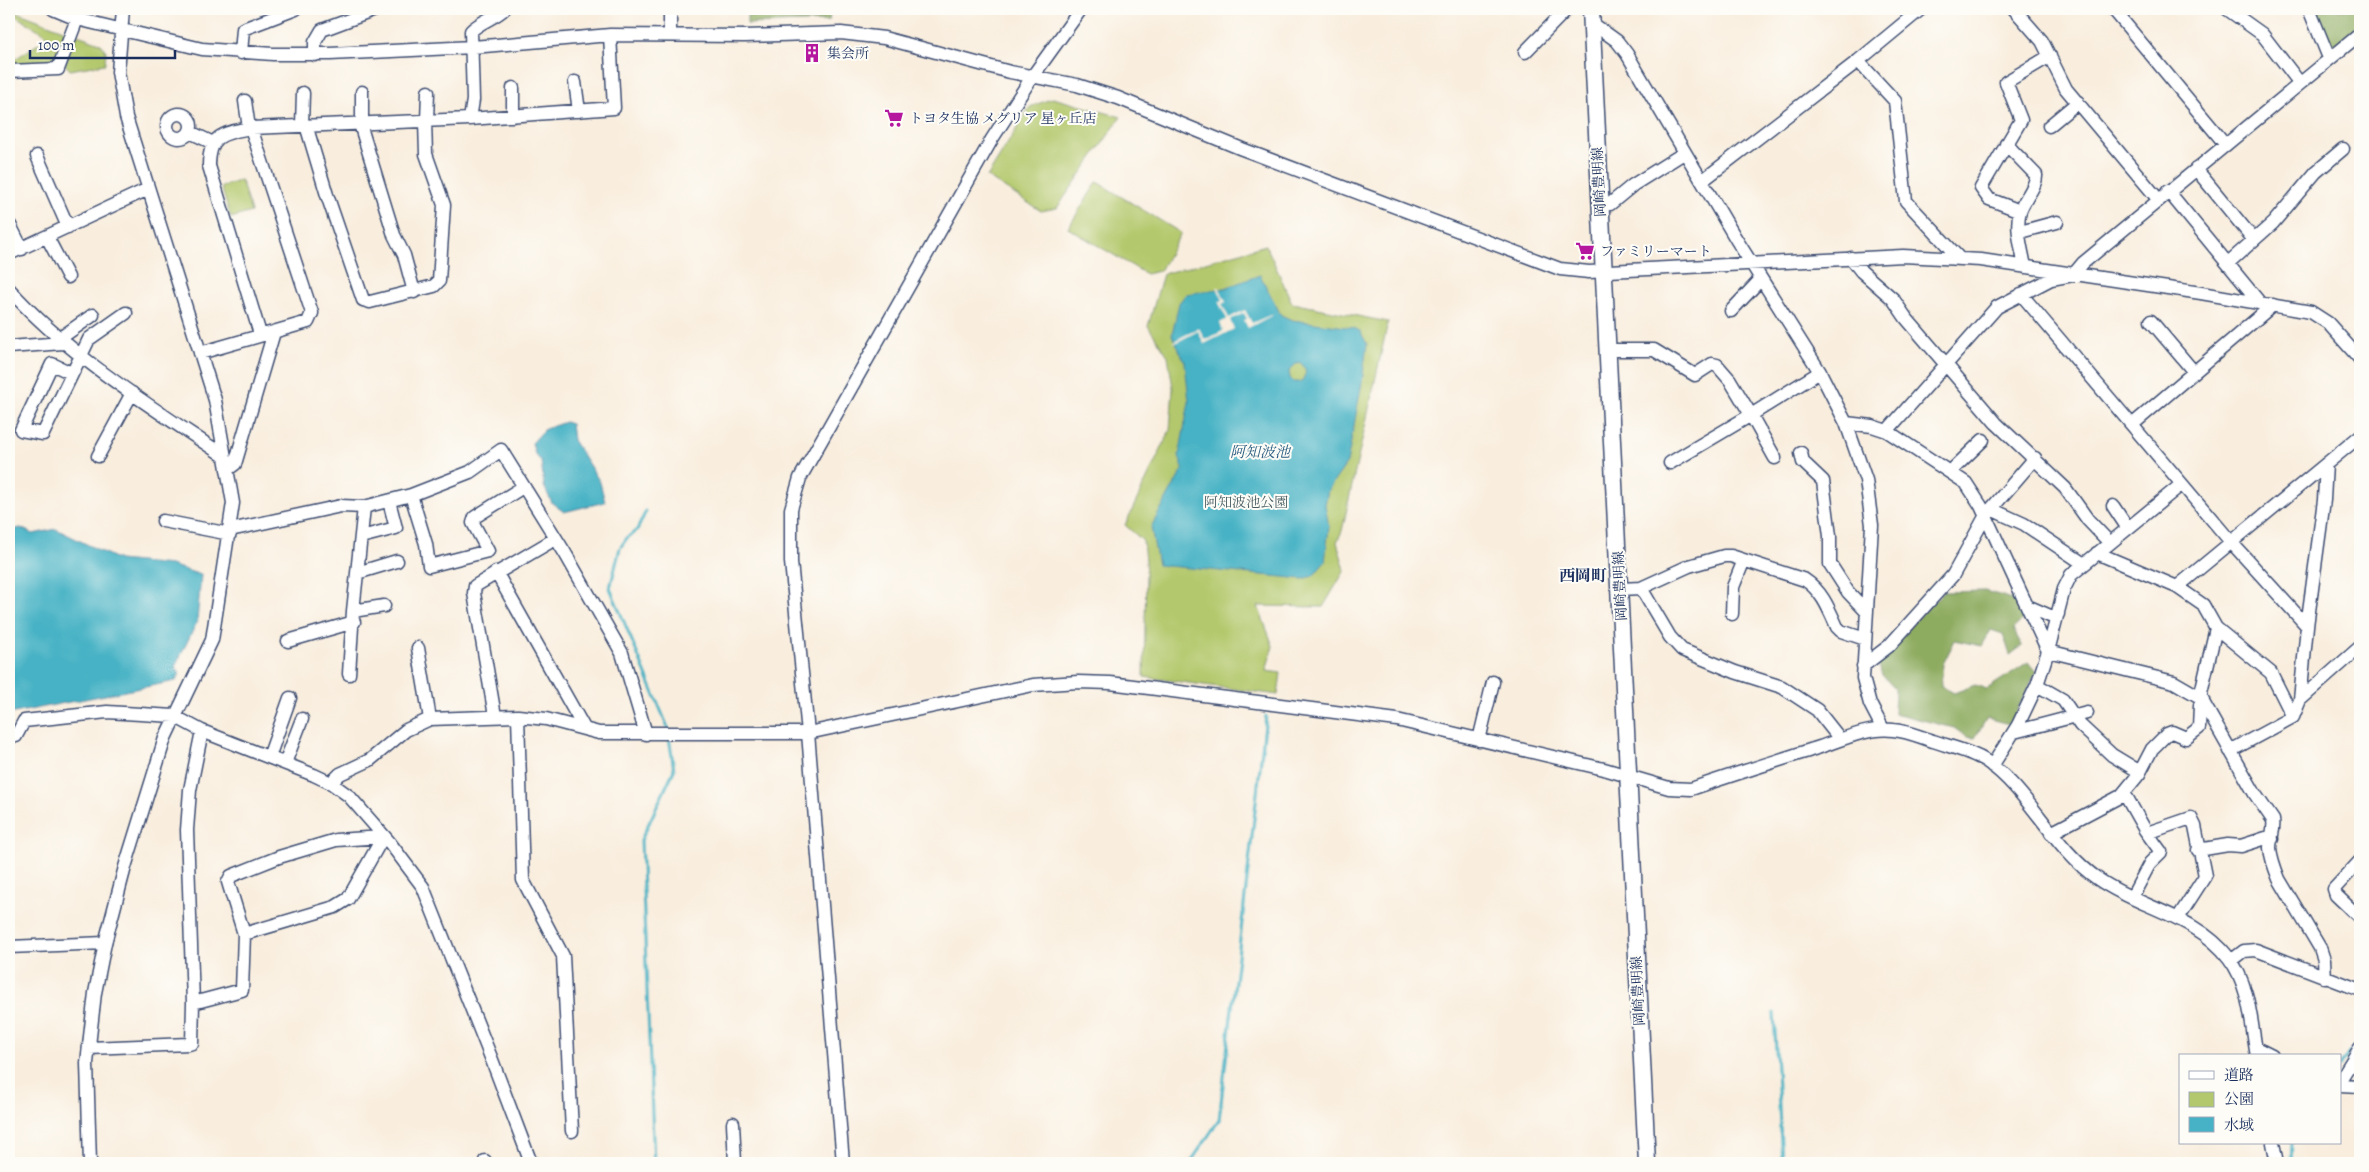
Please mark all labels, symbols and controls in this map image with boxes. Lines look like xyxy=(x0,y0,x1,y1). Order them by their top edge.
scale bar xyxy=(30,28,175,60)
text: 100 m xyxy=(38,35,75,55)
building icon: 集会所 xyxy=(801,42,823,64)
place label: 集会所 xyxy=(827,44,869,63)
supermarket icon: トヨタ生協 メグリア 星ヶ丘店 xyxy=(883,107,905,129)
place label: トヨタ生協 メグリア 星ヶ丘店 xyxy=(909,109,1097,128)
street label: 岡崎豊明線 xyxy=(1588,147,1610,217)
supermarket icon: ファミリーマート xyxy=(1574,240,1596,262)
place label: ファミリーマート xyxy=(1600,242,1712,261)
water label: 阿知波池 xyxy=(1230,442,1292,462)
park label: 阿知波池公園 xyxy=(1204,493,1288,512)
street label: 岡崎豊明線 xyxy=(1609,551,1631,621)
district label: 西岡町 xyxy=(1559,565,1607,587)
street label: 岡崎豊明線 xyxy=(1627,956,1649,1026)
legend xyxy=(2179,1054,2342,1144)
text: 道路 xyxy=(2224,1065,2254,1085)
text: 公園 xyxy=(2224,1089,2254,1109)
text: 水域 xyxy=(2224,1115,2254,1135)

